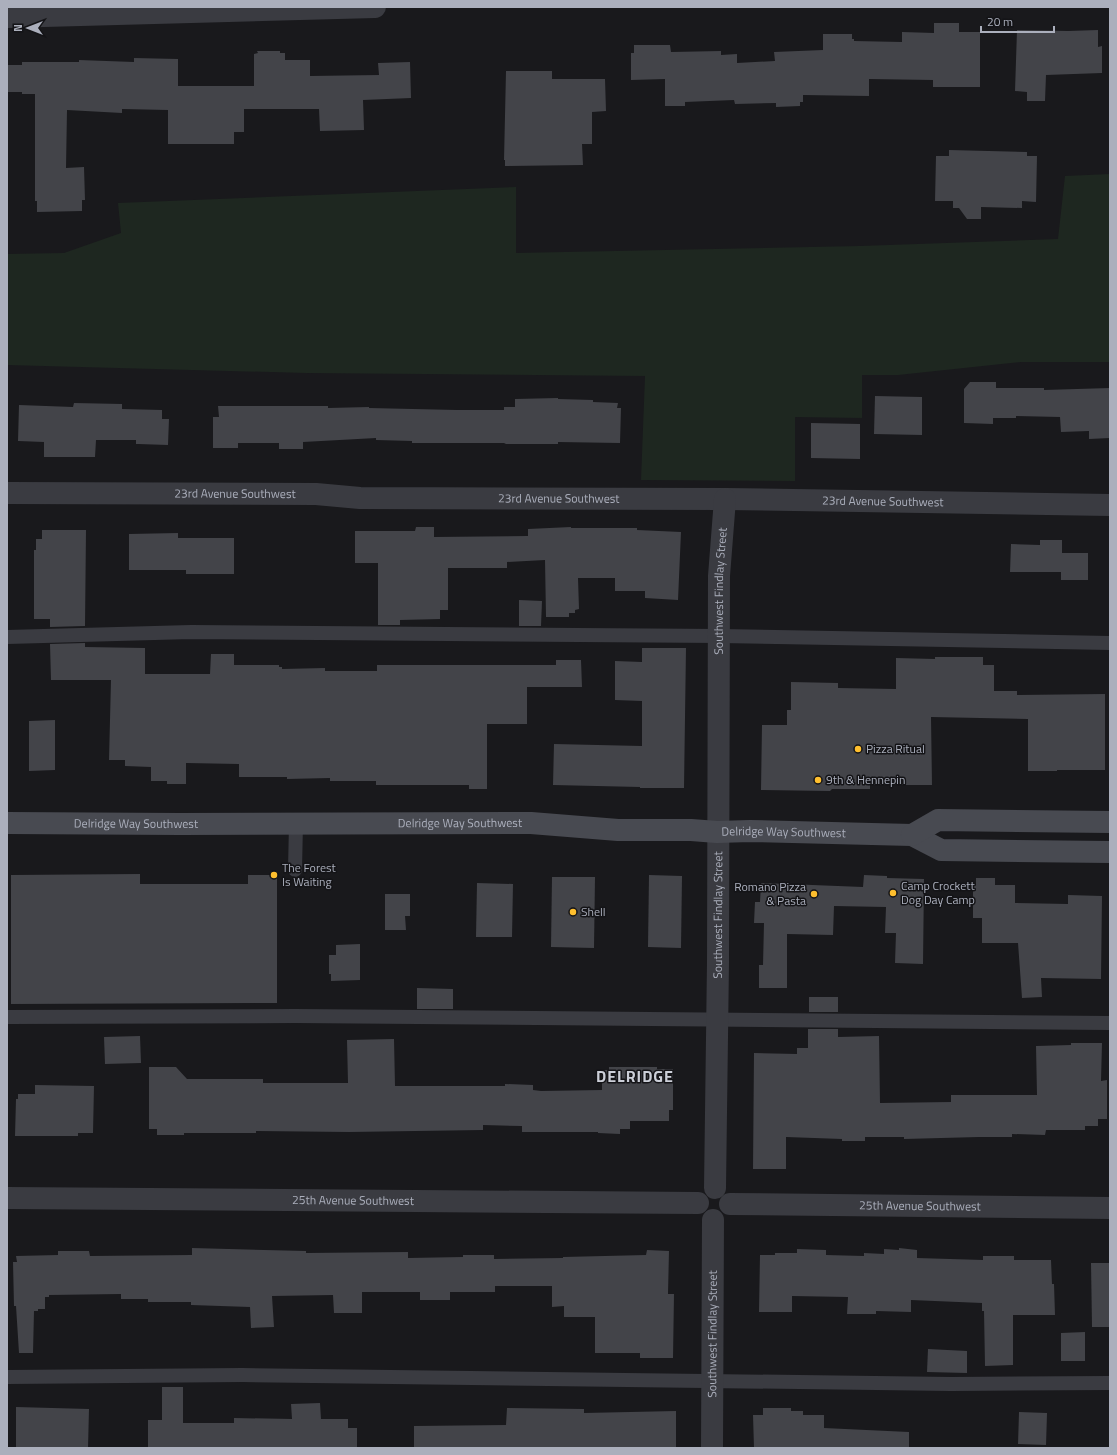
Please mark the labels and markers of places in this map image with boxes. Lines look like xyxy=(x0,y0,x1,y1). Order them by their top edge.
place label: Pizza Ritual xyxy=(866,739,925,758)
marker: Pizza Ritual xyxy=(853,744,863,754)
place label: 9th & Hennepin xyxy=(826,770,905,789)
marker: 9th & Hennepin xyxy=(813,775,823,785)
place label: The Forest Is Waiting xyxy=(282,858,337,891)
marker: The Forest Is Waiting xyxy=(269,870,279,880)
place label: Camp Crockett Dog Day Camp xyxy=(901,876,975,909)
place label: Romano Pizza & Pasta xyxy=(734,877,806,910)
marker: Camp Crockett Dog Day Camp xyxy=(888,888,898,898)
marker: Romano Pizza & Pasta xyxy=(809,889,819,899)
place label: Shell xyxy=(581,902,606,921)
marker: Shell xyxy=(568,907,578,917)

